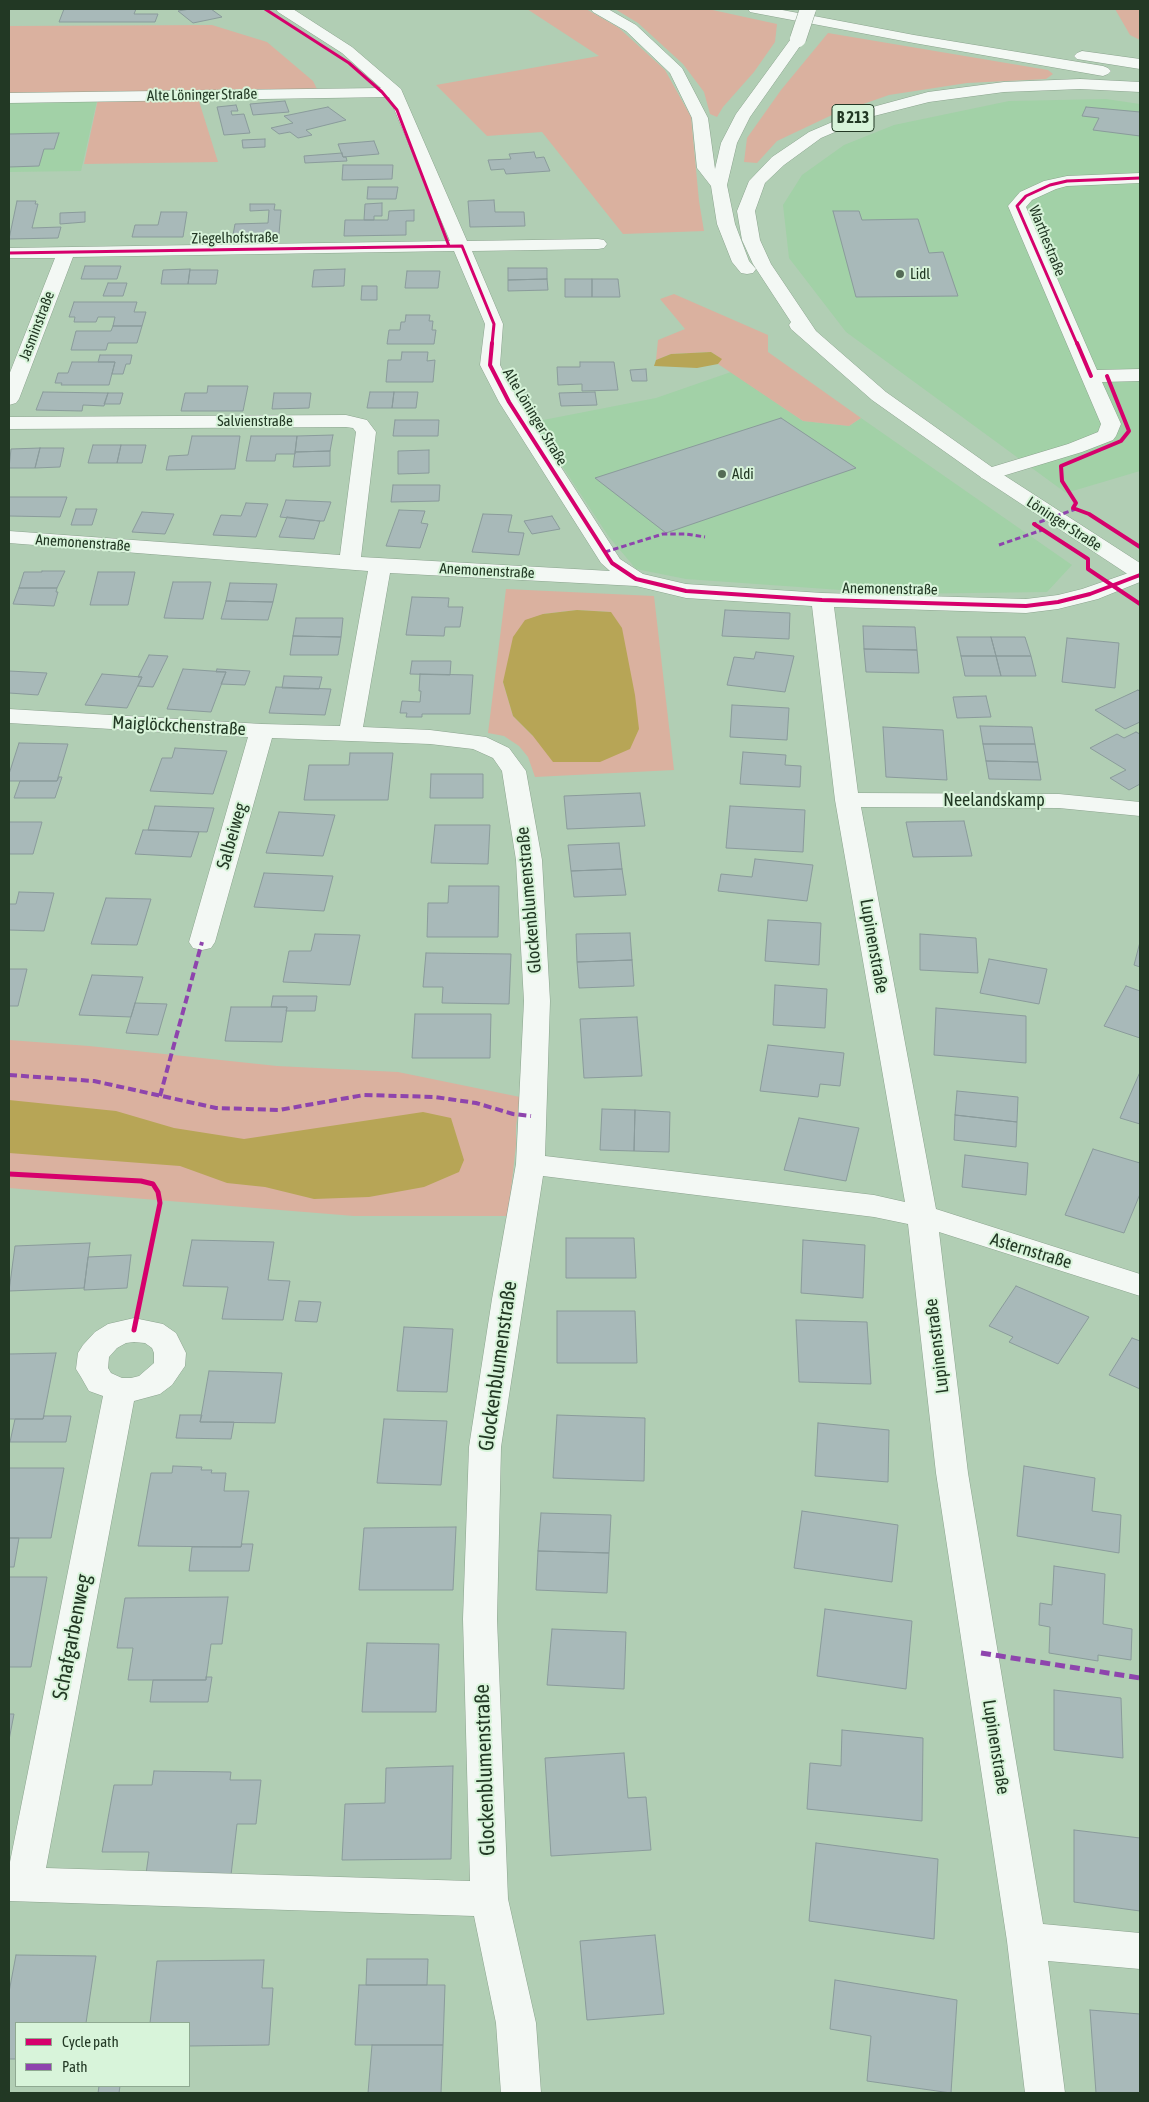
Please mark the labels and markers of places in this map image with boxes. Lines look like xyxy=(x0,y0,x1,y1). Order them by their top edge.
place label: Lidl xyxy=(910,265,930,283)
marker: Lidl xyxy=(894,268,906,280)
place label: Aldi xyxy=(732,465,754,483)
marker: Aldi xyxy=(716,468,728,480)

